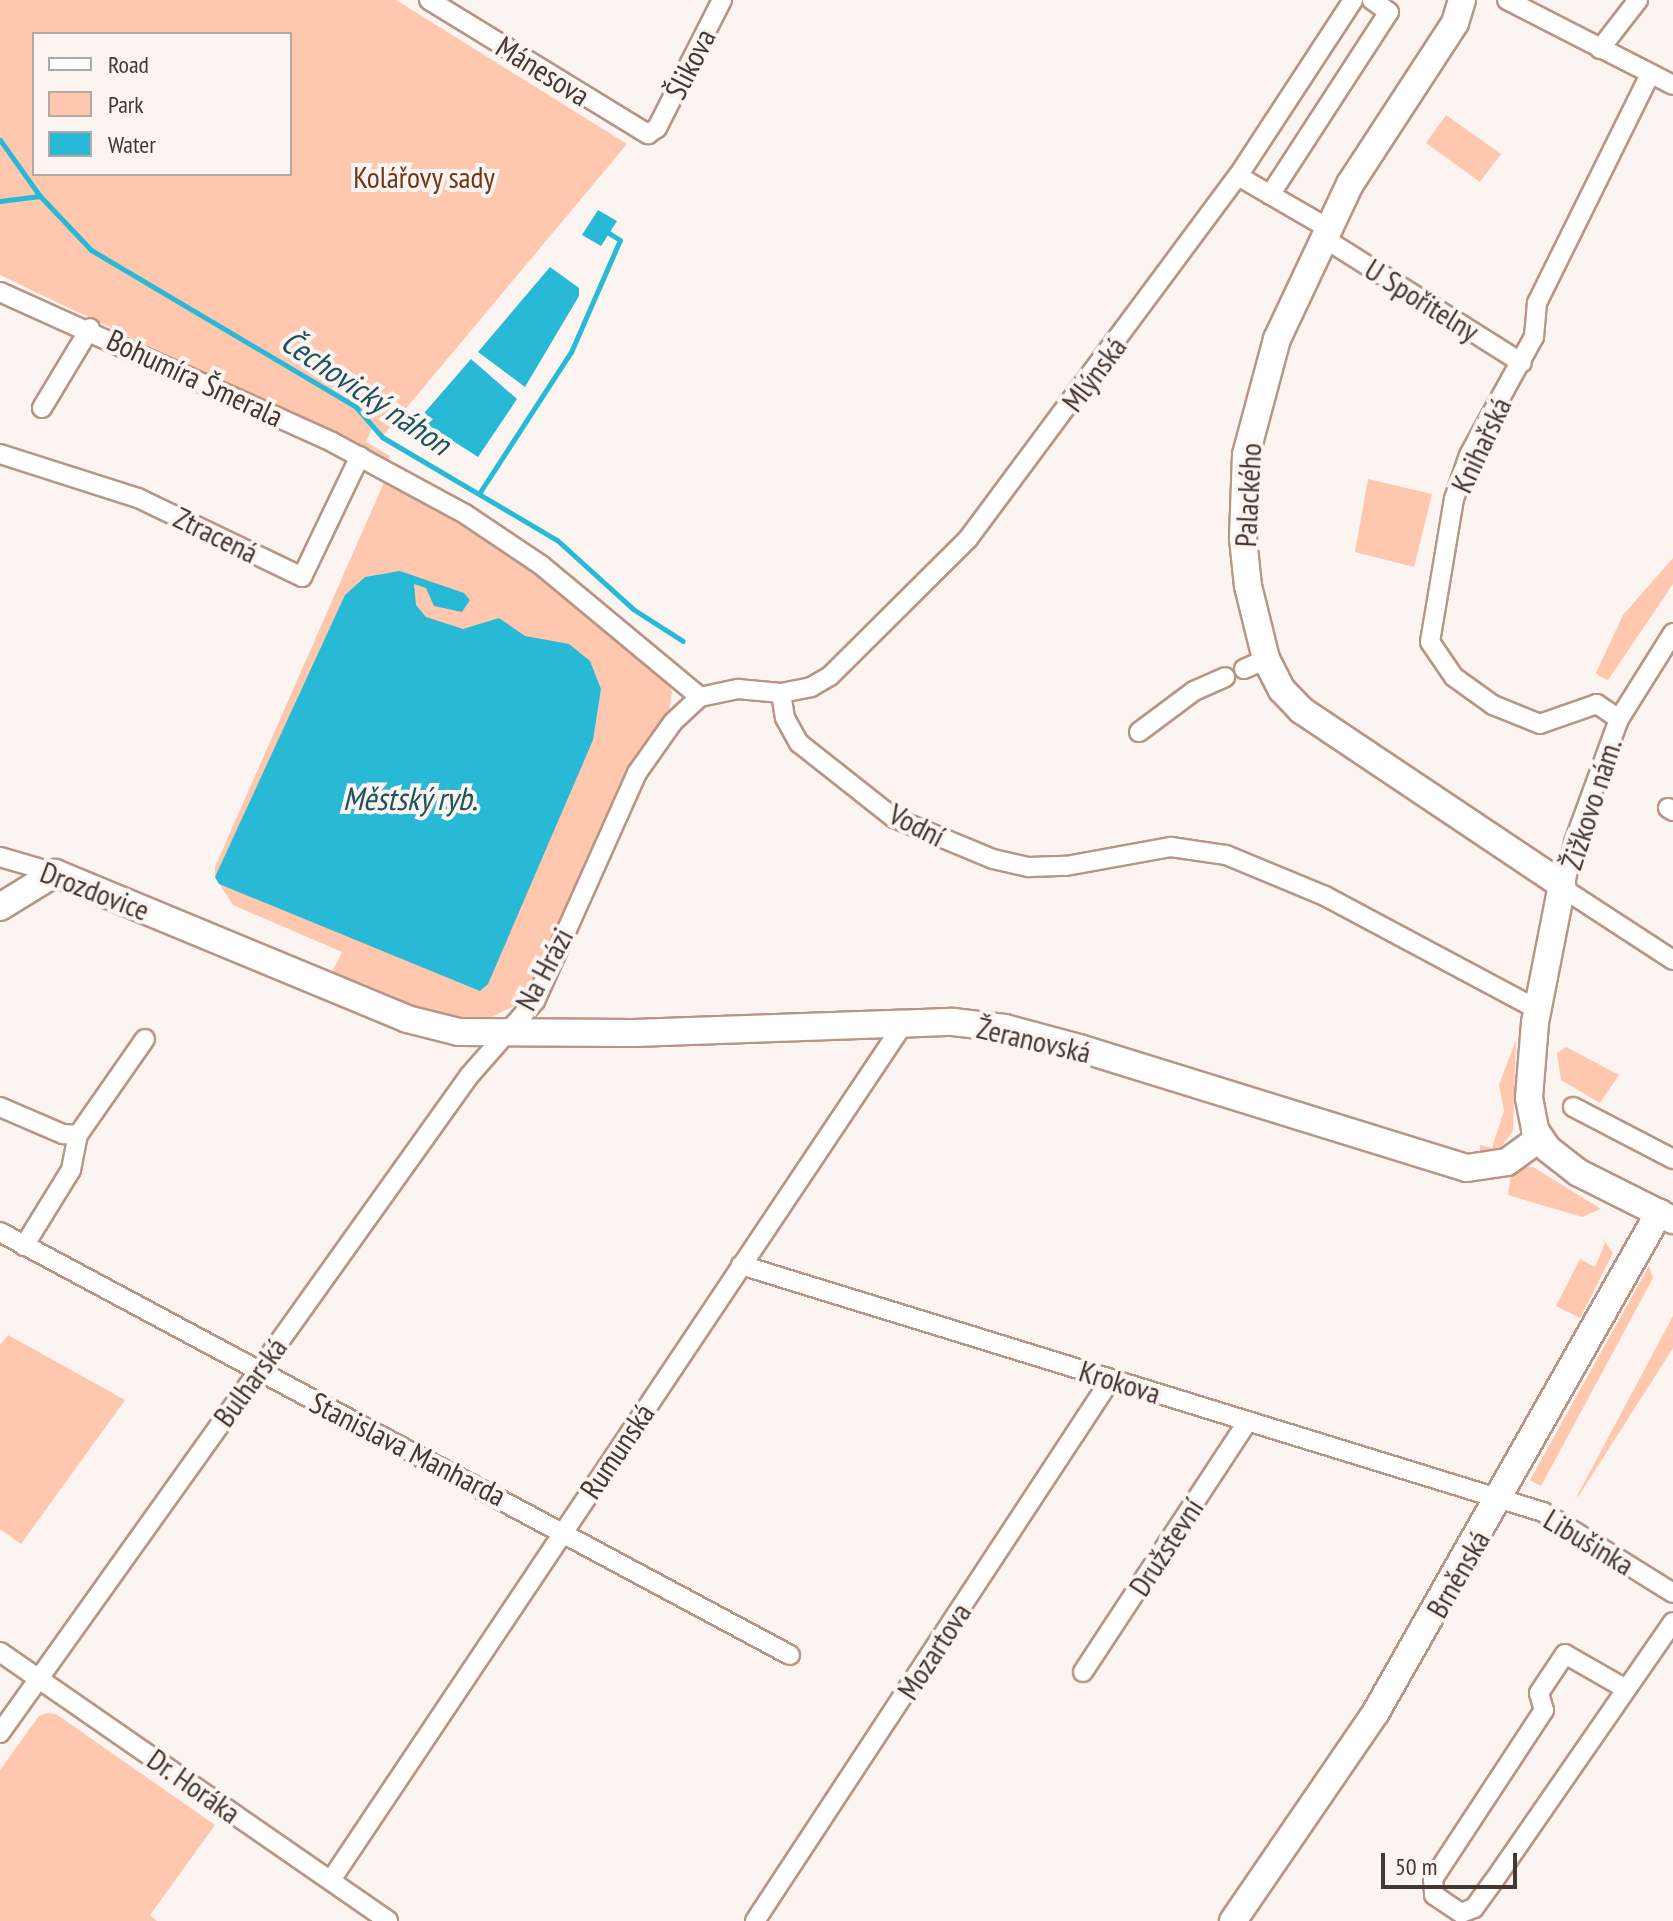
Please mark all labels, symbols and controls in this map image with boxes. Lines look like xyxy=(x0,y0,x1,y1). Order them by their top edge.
street label: Šlikova xyxy=(657,23,723,105)
street label: Mánesova xyxy=(490,28,596,114)
legend xyxy=(32,32,292,176)
text: Road xyxy=(108,49,149,80)
text: Park xyxy=(108,89,144,120)
text: Water xyxy=(108,129,156,160)
park label: Kolářovy sady xyxy=(353,159,495,195)
street label: U Spořitelny xyxy=(1358,251,1486,349)
water label: Čechovický náhon xyxy=(274,321,458,463)
street label: Bohumíra Šmerala xyxy=(101,322,289,434)
street label: Mlýnská xyxy=(1054,329,1134,419)
street label: Knihařská xyxy=(1443,392,1519,498)
street label: Palackého xyxy=(1227,442,1269,548)
street label: Ztracená xyxy=(168,499,264,571)
street label: Žižkovo nám. xyxy=(1553,734,1629,874)
water label: Městský ryb. xyxy=(342,779,478,817)
street label: Vodní xyxy=(883,796,951,854)
street label: Drozdovice xyxy=(35,854,155,928)
street label: Na Hrázi xyxy=(507,922,581,1016)
street label: Žeranovská xyxy=(974,1009,1094,1071)
street label: Bulharská xyxy=(206,1330,294,1434)
street label: Krokova xyxy=(1075,1353,1165,1411)
street label: Stanislava Manharda xyxy=(304,1384,512,1514)
street label: Rumunská xyxy=(572,1397,662,1505)
street label: Družstevní xyxy=(1121,1491,1211,1603)
street label: Libušinka xyxy=(1538,1501,1640,1583)
street label: Brněnská xyxy=(1419,1524,1497,1624)
street label: Mozartova xyxy=(890,1596,978,1706)
street label: Dr. Horáka xyxy=(140,1741,248,1831)
scale bar xyxy=(1385,1837,1521,1887)
text: 50 m xyxy=(1395,1851,1437,1882)

